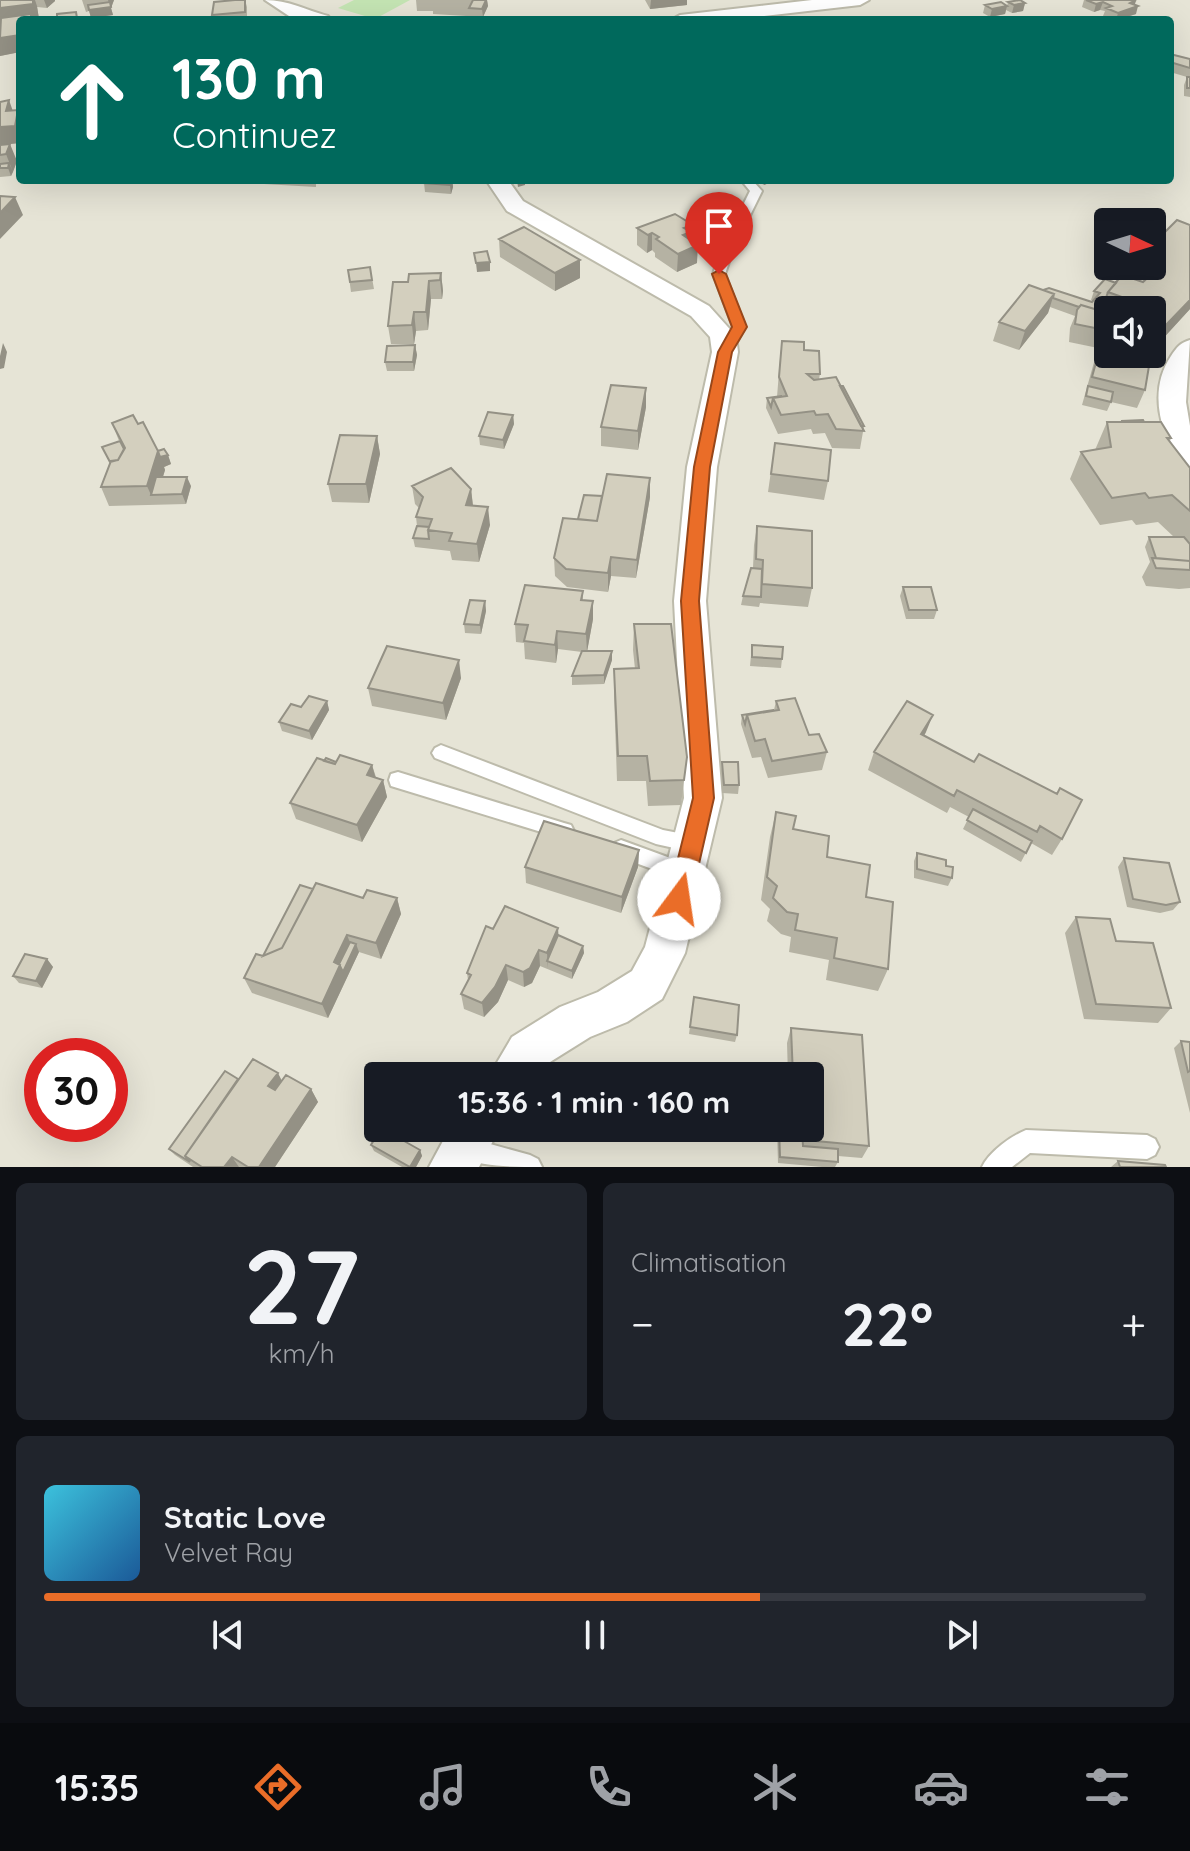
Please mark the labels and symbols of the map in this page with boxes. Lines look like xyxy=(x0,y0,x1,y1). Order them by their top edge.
pin xyxy=(685,192,753,274)
north arrow xyxy=(1094,208,1166,280)
position arrow xyxy=(637,857,721,941)
speed limit sign: 30 xyxy=(24,1038,128,1142)

